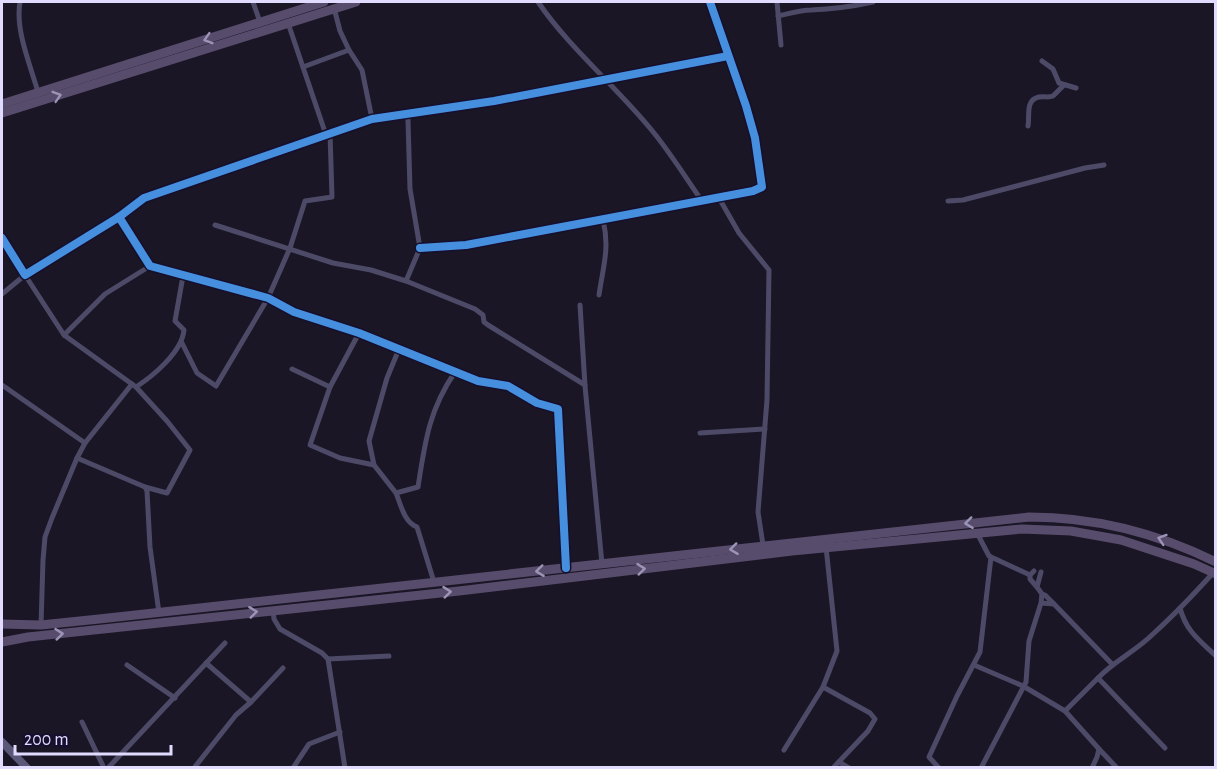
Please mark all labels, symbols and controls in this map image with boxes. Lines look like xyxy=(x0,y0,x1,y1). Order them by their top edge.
one-way arrow xyxy=(203,32,214,44)
one-way arrow xyxy=(51,91,62,103)
one-way arrow xyxy=(965,516,974,529)
one-way arrow xyxy=(1157,534,1167,547)
one-way arrow xyxy=(729,542,738,554)
one-way arrow xyxy=(636,563,645,576)
one-way arrow xyxy=(535,564,545,577)
one-way arrow xyxy=(443,586,452,599)
one-way arrow xyxy=(249,606,258,619)
one-way arrow xyxy=(55,628,64,641)
scale bar xyxy=(15,718,171,756)
text: 200 m xyxy=(24,731,69,749)

